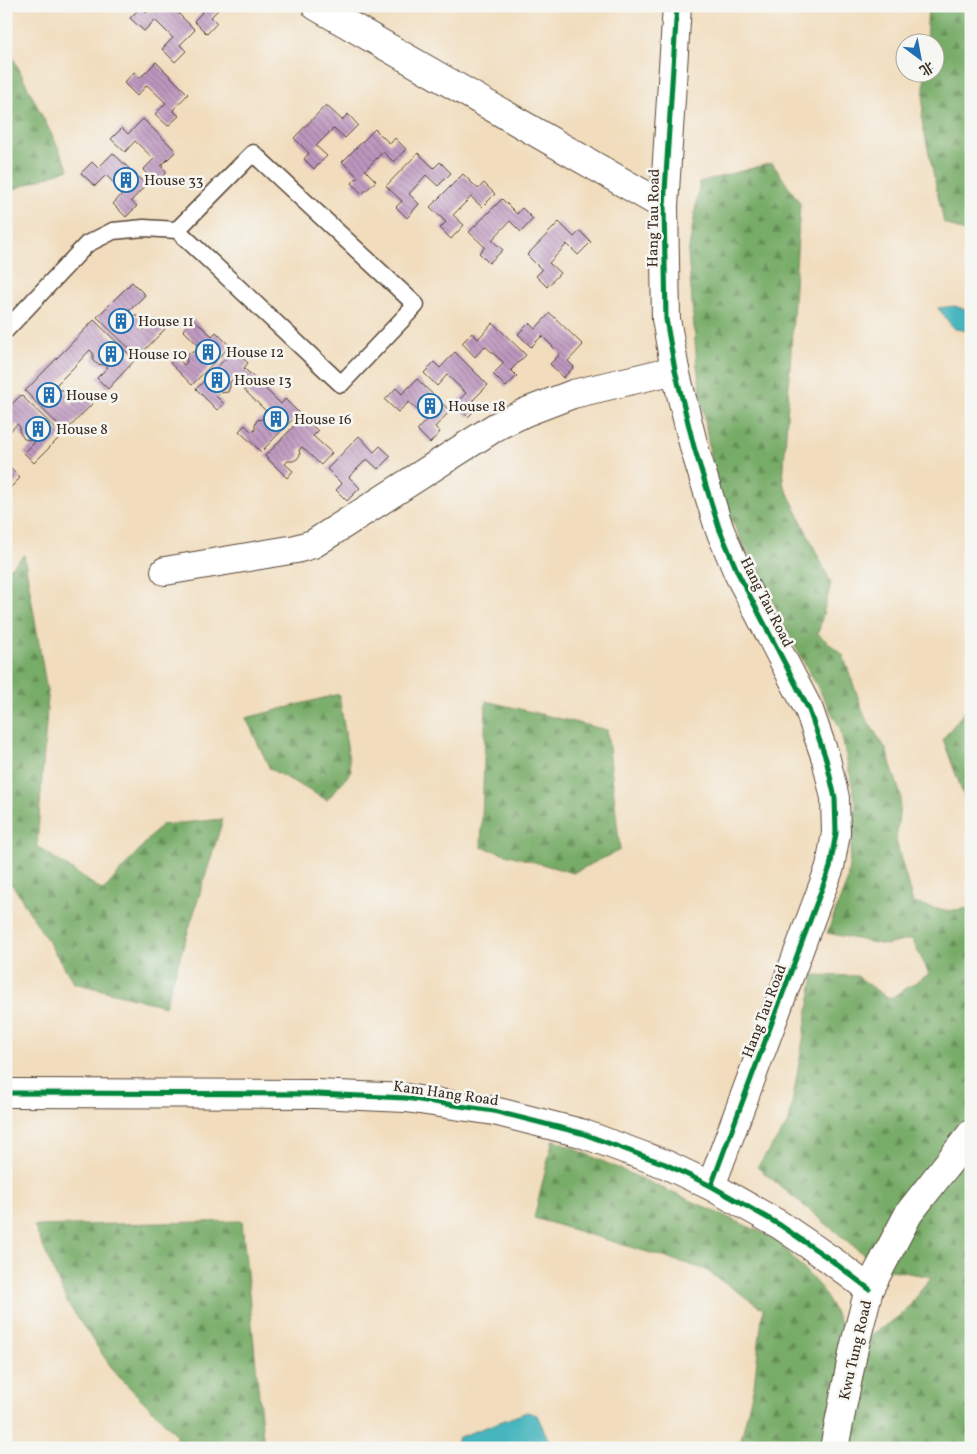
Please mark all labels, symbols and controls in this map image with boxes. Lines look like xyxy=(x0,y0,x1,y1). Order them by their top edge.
north arrow xyxy=(894,32,944,82)
text: 北 xyxy=(915,56,937,80)
building icon: House 33 xyxy=(113,167,139,193)
street label: Hang Tau Road xyxy=(643,169,666,268)
place label: House 33 xyxy=(144,171,204,192)
building icon: House 11 xyxy=(108,308,134,334)
place label: House 11 xyxy=(138,312,194,333)
building icon: House 12 xyxy=(195,339,221,365)
building icon: House 10 xyxy=(98,341,124,367)
place label: House 12 xyxy=(226,343,284,364)
place label: House 10 xyxy=(128,345,187,366)
building icon: House 13 xyxy=(204,367,230,393)
place label: House 13 xyxy=(234,371,292,392)
building icon: House 9 xyxy=(36,382,62,408)
place label: House 9 xyxy=(66,386,118,407)
building icon: House 18 xyxy=(417,393,443,419)
place label: House 18 xyxy=(448,397,506,418)
building icon: House 16 xyxy=(263,406,289,432)
place label: House 16 xyxy=(294,410,352,431)
building icon: House 8 xyxy=(25,416,51,442)
place label: House 8 xyxy=(56,420,108,441)
street label: Hang Tau Road xyxy=(734,554,797,651)
street label: Hang Tau Road xyxy=(738,962,793,1061)
street label: Kam Hang Road xyxy=(392,1077,500,1112)
street label: Kwu Tung Road xyxy=(835,1298,878,1402)

